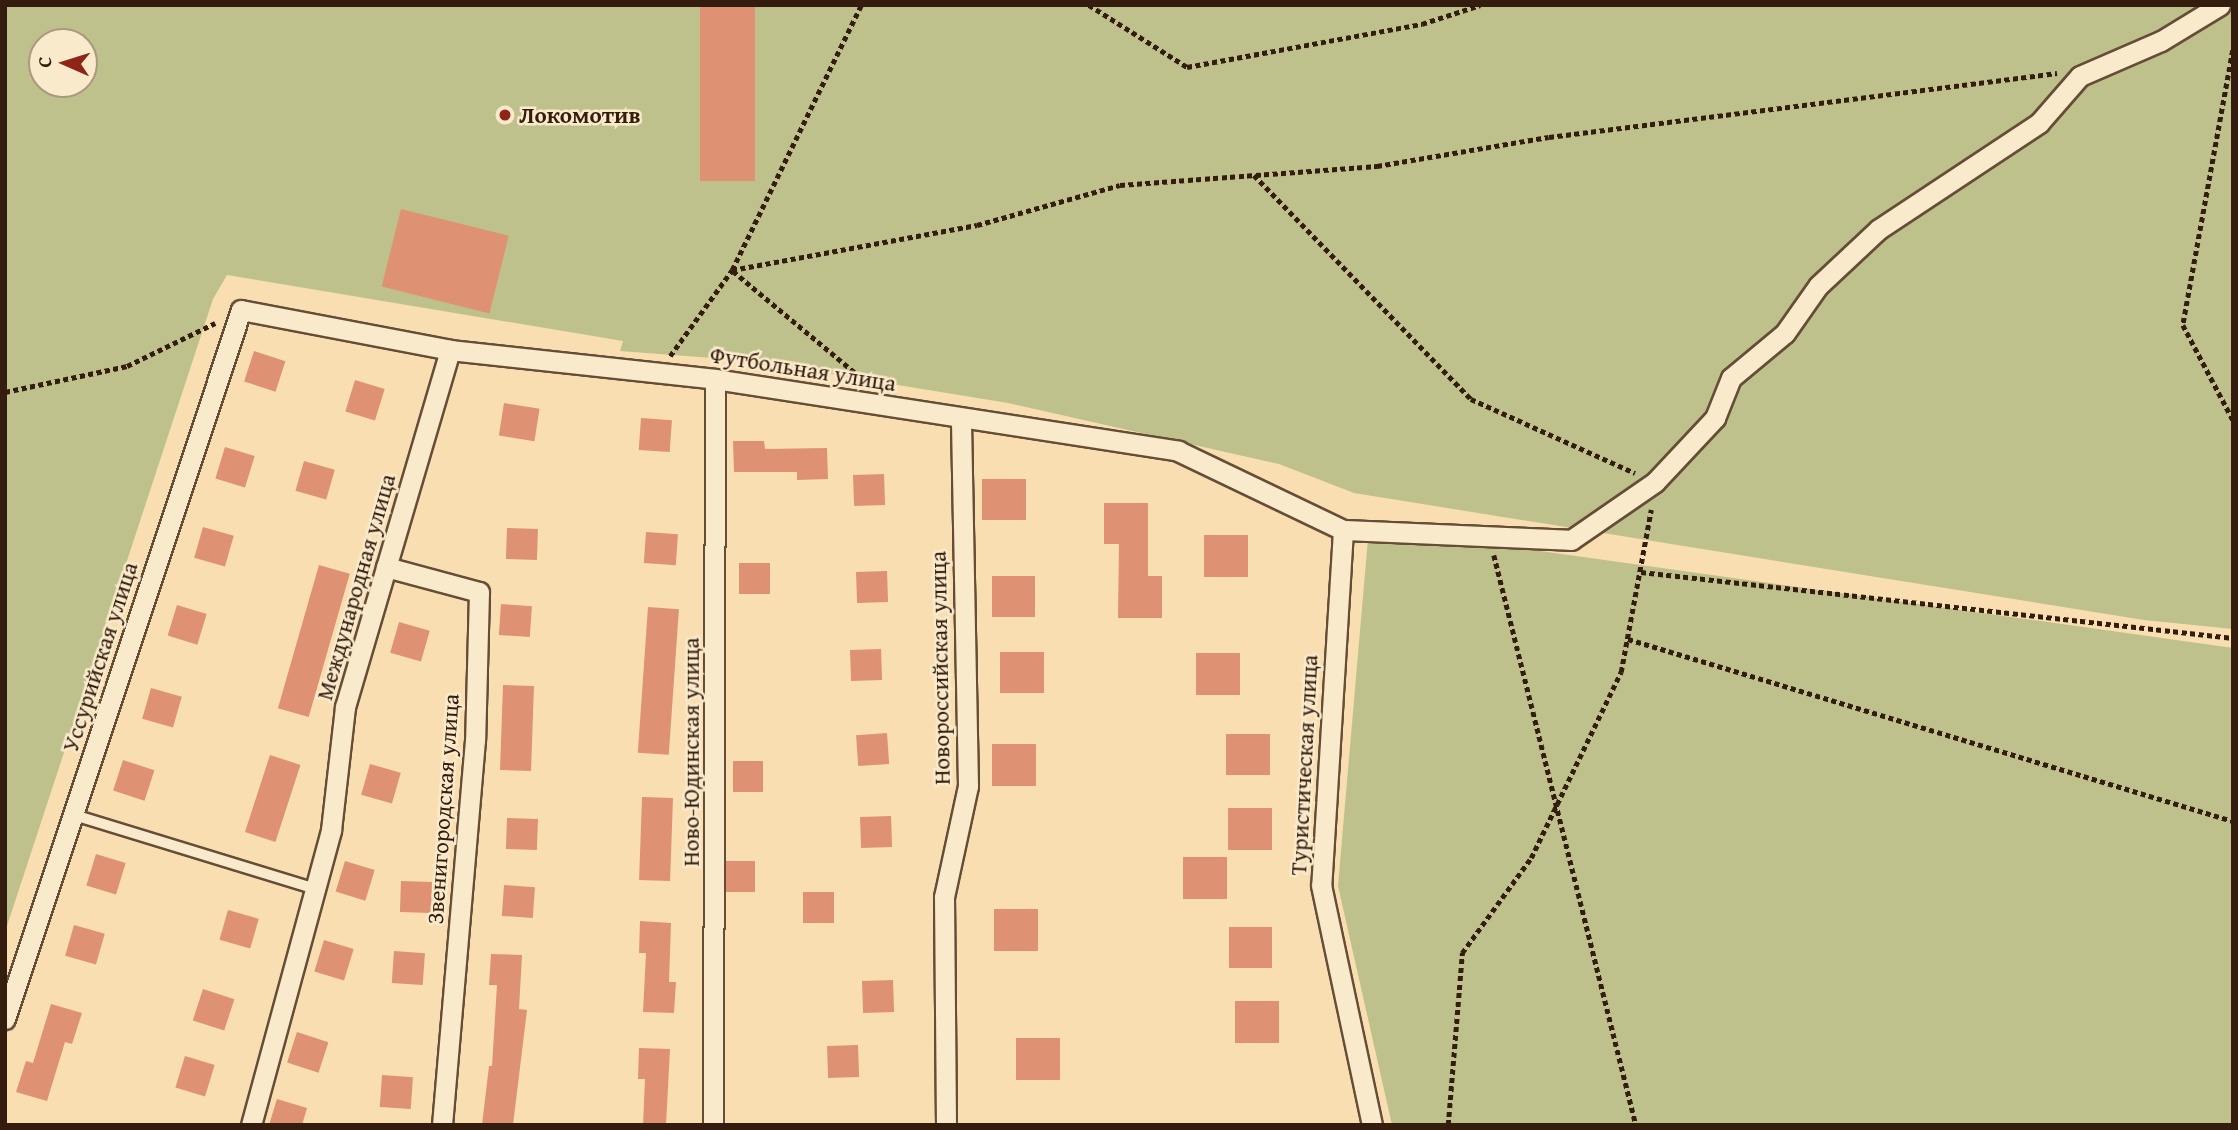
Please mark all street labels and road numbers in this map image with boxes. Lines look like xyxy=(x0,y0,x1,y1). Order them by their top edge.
street label: Футбольная улица xyxy=(708,341,898,397)
street label: Международная улица xyxy=(310,471,402,703)
street label: Новороссийская улица xyxy=(924,551,956,785)
street label: Уссурийская улица xyxy=(56,559,144,755)
street label: Ново-Юдинская улица xyxy=(677,637,705,867)
street label: Туристическая улица xyxy=(1284,654,1324,876)
street label: Звенигородская улица xyxy=(421,693,465,925)

